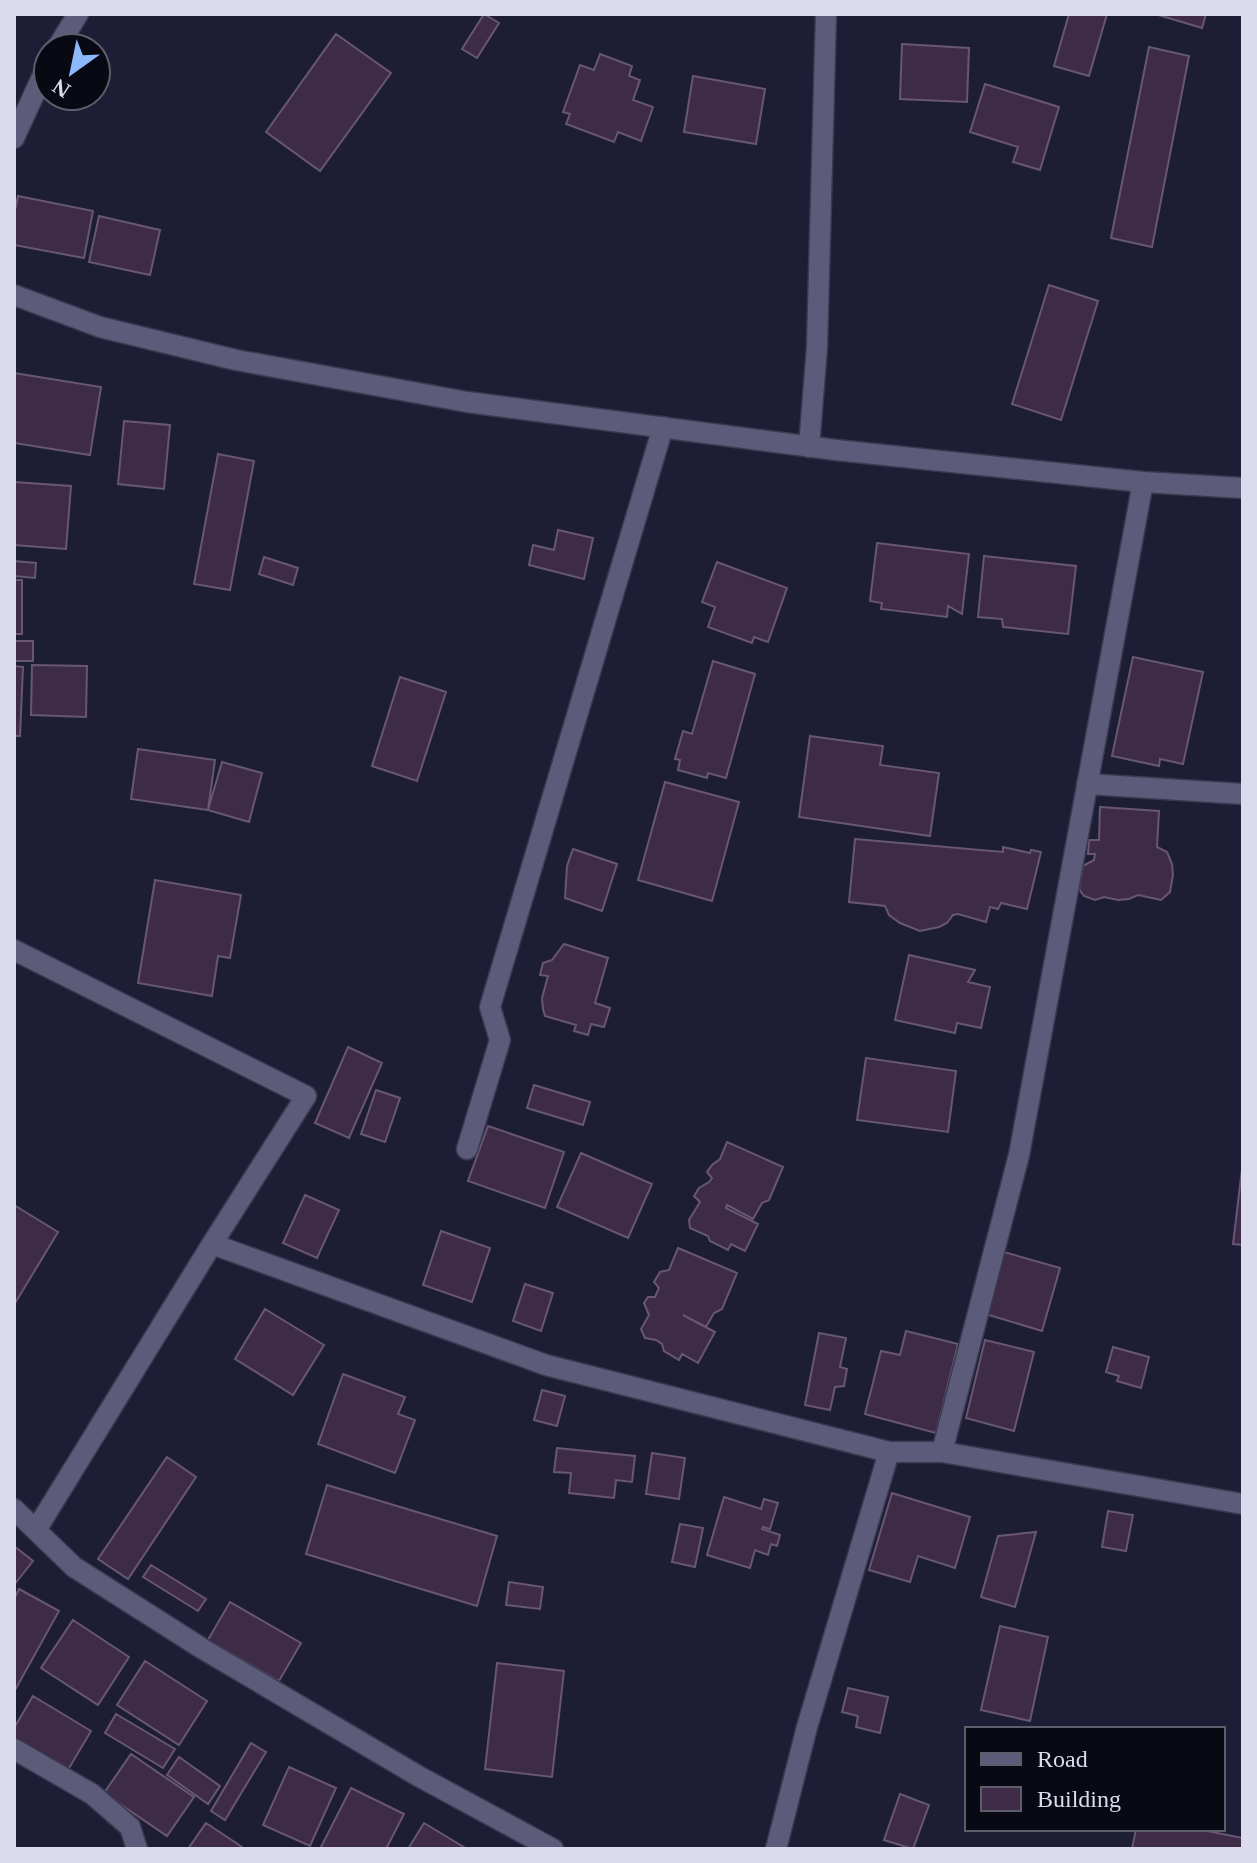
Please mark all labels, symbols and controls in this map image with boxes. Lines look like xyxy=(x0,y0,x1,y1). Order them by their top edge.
north arrow xyxy=(32,32,112,112)
text: N xyxy=(48,73,75,103)
legend xyxy=(965,1727,1225,1831)
text: Road xyxy=(1037,1746,1088,1772)
text: Building xyxy=(1037,1786,1121,1812)

